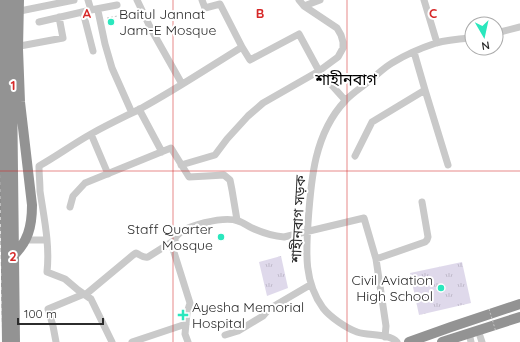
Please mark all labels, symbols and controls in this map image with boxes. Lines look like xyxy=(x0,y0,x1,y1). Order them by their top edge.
text: A xyxy=(83,5,92,21)
place label: Baitul Jannat Jam-E Mosque xyxy=(119,5,217,39)
text: B xyxy=(256,5,264,21)
text: C xyxy=(429,5,437,21)
north arrow xyxy=(464,16,504,56)
marker: Baitul Jannat Jam-E Mosque xyxy=(106,17,116,27)
text: N xyxy=(480,38,491,53)
district label: শাহীনবাগ xyxy=(314,69,378,89)
text: 1 xyxy=(10,77,16,93)
street label: শাহীনবাগ সড়ক xyxy=(287,174,309,264)
place label: Staff Quarter Mosque xyxy=(127,220,214,254)
marker: Staff Quarter Mosque xyxy=(216,232,226,242)
text: 2 xyxy=(9,248,17,264)
place label: Civil Aviation High School xyxy=(352,271,433,305)
marker: Civil Aviation High School xyxy=(436,283,446,293)
place label: Ayesha Memorial Hospital xyxy=(192,298,304,332)
scale bar xyxy=(18,300,103,326)
text: 100 m xyxy=(24,306,57,321)
marker: Ayesha Memorial Hospital xyxy=(177,309,189,321)

